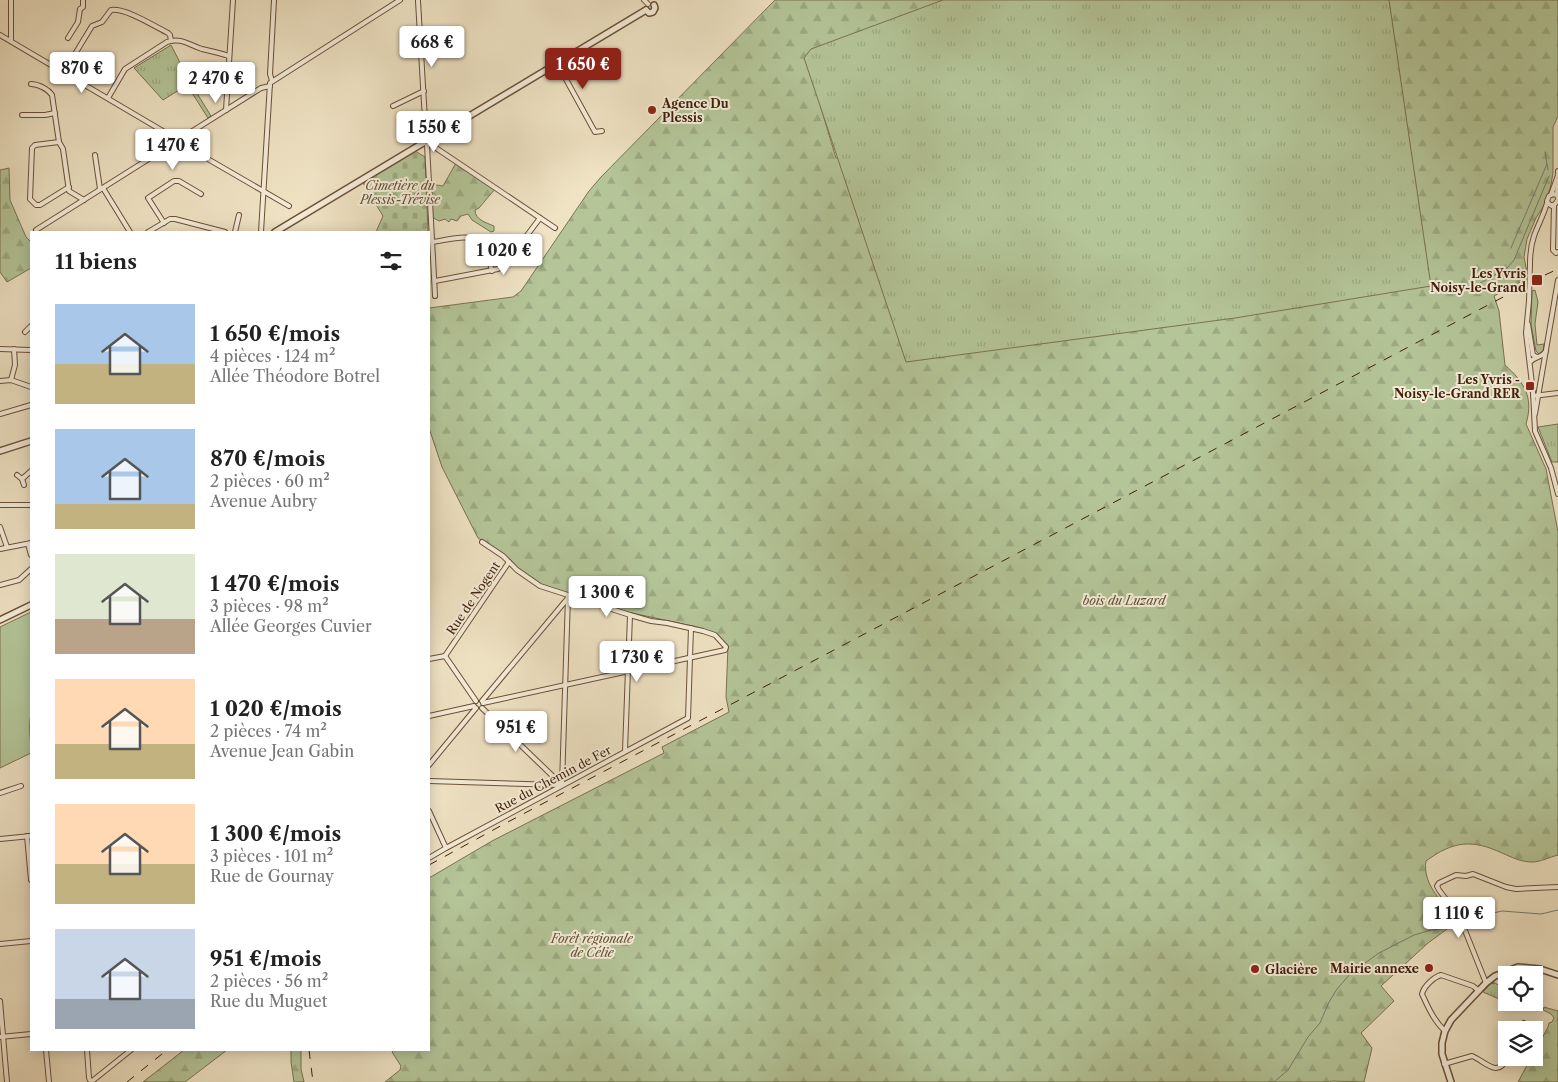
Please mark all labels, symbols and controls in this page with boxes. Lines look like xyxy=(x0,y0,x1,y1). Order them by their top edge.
pin: 668 € xyxy=(397,26,467,68)
text: 668 € xyxy=(410,32,454,52)
pin: 1 650 € xyxy=(537,48,629,90)
pin: 870 € xyxy=(47,52,117,94)
text: 1 650 € xyxy=(556,54,610,74)
text: 870 € xyxy=(61,58,103,78)
pin: 2 470 € xyxy=(170,62,262,104)
text: 2 470 € xyxy=(188,68,244,88)
place label: Agence Du Plessis xyxy=(661,96,729,125)
marker: Agence Du Plessis xyxy=(646,104,658,116)
pin: 1 550 € xyxy=(388,110,480,153)
text: 1 550 € xyxy=(407,117,461,137)
pin: 1 470 € xyxy=(127,128,219,171)
text: 1 470 € xyxy=(146,135,200,155)
park label: Cimetière du Plessis-Trévise xyxy=(359,178,441,207)
pin: 1 020 € xyxy=(458,234,550,276)
text: 1 020 € xyxy=(476,240,532,260)
icon: filters xyxy=(377,247,405,275)
text: 11 biens xyxy=(55,249,137,274)
place label: Les Yvris Noisy-le-Grand xyxy=(1430,266,1526,295)
marker: Les Yvris Noisy-le-Grand xyxy=(1530,273,1544,287)
text: 1 650 €/mois xyxy=(210,321,340,346)
icon: home xyxy=(95,324,155,384)
text: 4 pièces · 124 m² xyxy=(210,346,335,366)
text: Allée Théodore Botrel xyxy=(210,366,380,386)
place label: Les Yvris - Noisy-le-Grand RER xyxy=(1394,372,1521,401)
marker: Les Yvris - Noisy-le-Grand RER xyxy=(1524,380,1536,392)
text: 870 €/mois xyxy=(210,446,325,471)
icon: home xyxy=(95,449,155,509)
text: 2 pièces · 60 m² xyxy=(210,471,330,491)
text: Avenue Aubry xyxy=(210,491,317,511)
street label: Rue de Nogent xyxy=(443,558,503,637)
text: 1 470 €/mois xyxy=(210,571,339,596)
icon: home xyxy=(95,574,155,634)
pin: 1 300 € xyxy=(561,576,653,618)
text: 1 300 € xyxy=(580,582,634,602)
park label: bois du Luzard xyxy=(1083,593,1167,608)
text: 3 pièces · 98 m² xyxy=(210,596,329,616)
text: Allée Georges Cuvier xyxy=(210,616,372,636)
pin: 1 730 € xyxy=(591,640,683,683)
text: 1 730 € xyxy=(611,647,663,667)
text: 1 020 €/mois xyxy=(210,696,342,721)
icon: home xyxy=(95,699,155,759)
pin: 951 € xyxy=(481,710,551,753)
text: 951 € xyxy=(496,717,536,737)
text: 2 pièces · 74 m² xyxy=(210,721,327,741)
text: Avenue Jean Gabin xyxy=(210,741,354,761)
street label: Rue du Chemin de Fer xyxy=(492,742,614,816)
text: 1 300 €/mois xyxy=(210,821,341,846)
icon: home xyxy=(95,824,155,884)
text: 3 pièces · 101 m² xyxy=(210,846,333,866)
text: Rue de Gournay xyxy=(210,866,334,886)
pin: 1 110 € xyxy=(1413,896,1505,939)
text: 1 110 € xyxy=(1434,903,1484,923)
park label: Forêt régionale de Célie xyxy=(550,931,634,960)
text: 951 €/mois xyxy=(210,946,322,971)
icon: home xyxy=(95,949,155,1009)
place label: Mairie annexe xyxy=(1330,961,1419,976)
place label: Glacière xyxy=(1265,962,1317,977)
marker: Mairie annexe xyxy=(1423,962,1435,974)
marker: Glacière xyxy=(1249,963,1261,975)
map controls xyxy=(1498,966,1543,1066)
button: locate xyxy=(1498,966,1543,1011)
text: 2 pièces · 56 m² xyxy=(210,971,328,991)
text: Rue du Muguet xyxy=(210,991,327,1011)
button: layers xyxy=(1498,1021,1543,1066)

